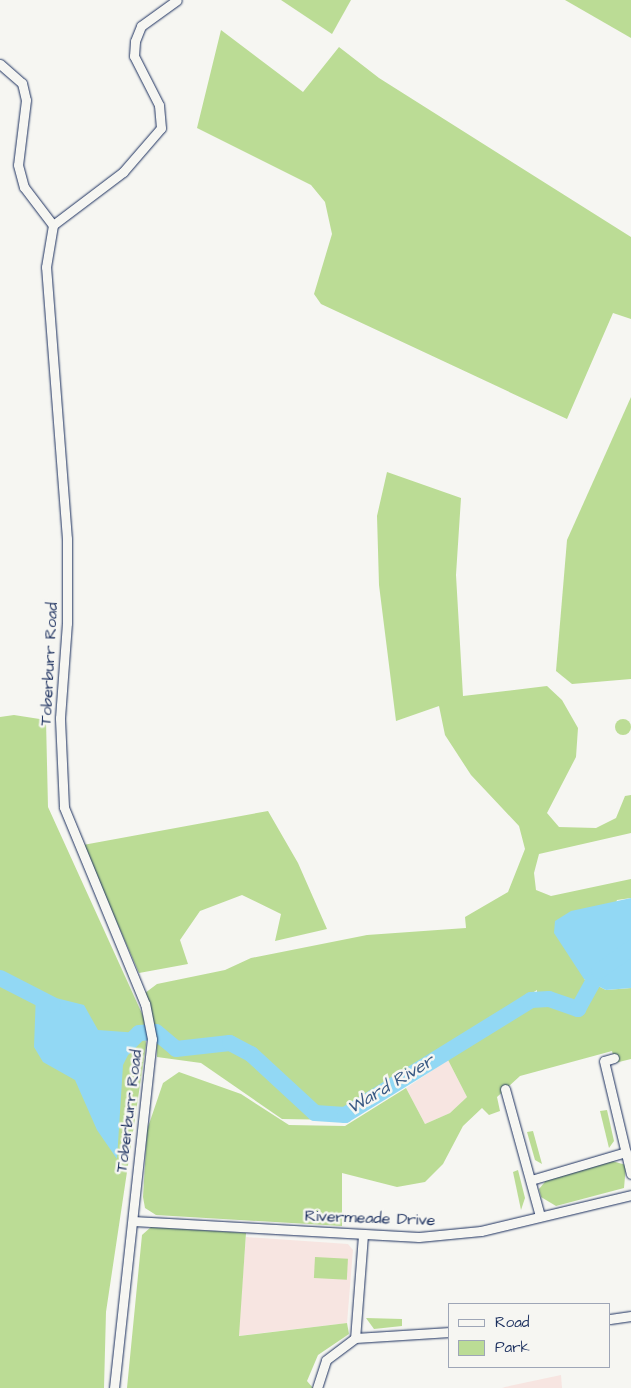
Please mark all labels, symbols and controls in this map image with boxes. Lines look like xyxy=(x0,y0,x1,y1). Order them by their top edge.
street label: Toberburr Road xyxy=(36,602,62,726)
street label: Toberburr Road xyxy=(112,1049,146,1173)
water label: Ward River xyxy=(344,1051,438,1119)
street label: Rivermeade Drive xyxy=(304,1206,436,1230)
legend xyxy=(448,1303,611,1368)
text: Road xyxy=(495,1312,529,1333)
text: Park xyxy=(495,1337,530,1358)

